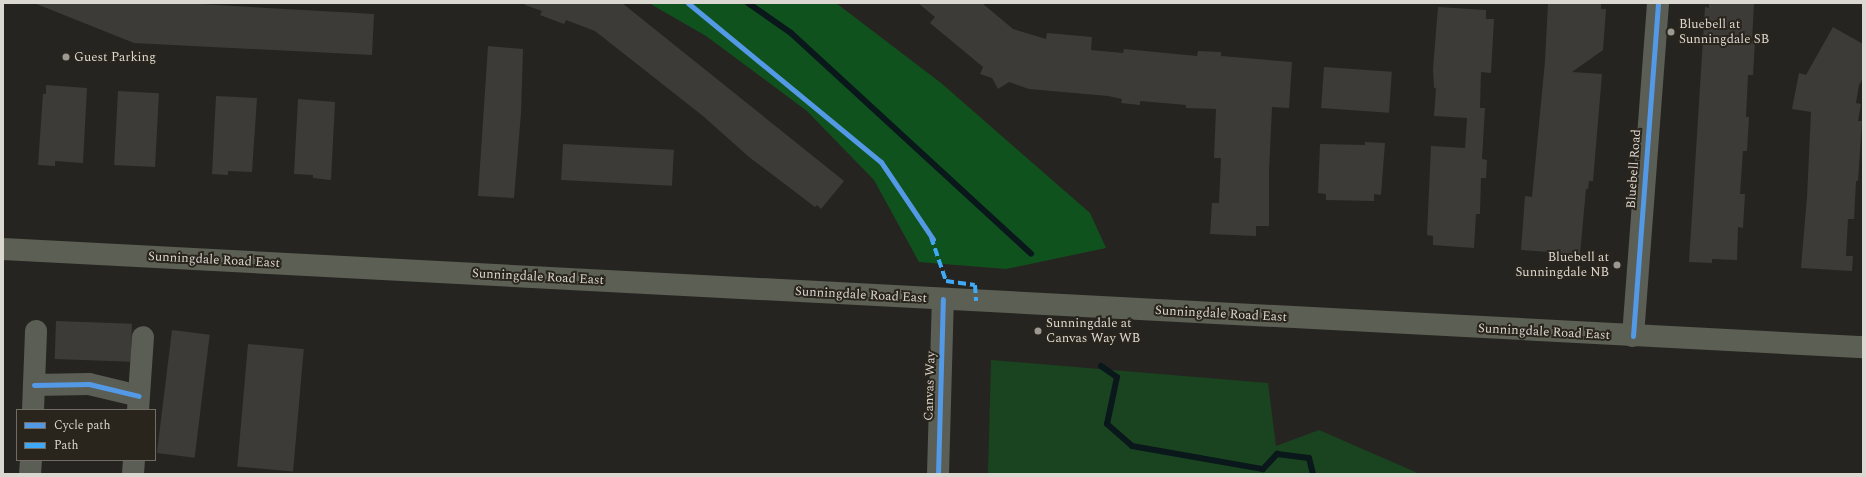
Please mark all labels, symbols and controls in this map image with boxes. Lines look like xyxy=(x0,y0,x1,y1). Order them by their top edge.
place label: Bluebell at Sunningdale SB xyxy=(1679,17,1769,48)
marker: Bluebell at Sunningdale SB xyxy=(1666,27,1676,37)
place label: Guest Parking xyxy=(74,49,156,65)
marker: Guest Parking xyxy=(61,52,71,62)
street label: Bluebell Road xyxy=(1623,129,1645,209)
street label: Sunningdale Road East xyxy=(148,249,280,271)
place label: Bluebell at Sunningdale NB xyxy=(1515,250,1609,281)
marker: Bluebell at Sunningdale NB xyxy=(1612,260,1622,270)
street label: Sunningdale Road East xyxy=(472,266,604,288)
street label: Sunningdale Road East xyxy=(795,284,927,306)
street label: Sunningdale Road East xyxy=(1155,303,1287,325)
place label: Sunningdale at Canvas Way WB xyxy=(1046,316,1140,347)
street label: Sunningdale Road East xyxy=(1478,321,1610,343)
marker: Sunningdale at Canvas Way WB xyxy=(1033,326,1043,336)
street label: Canvas Way xyxy=(921,351,939,421)
legend xyxy=(16,409,156,461)
text: Cycle path xyxy=(54,416,111,435)
text: Path xyxy=(54,436,79,455)

